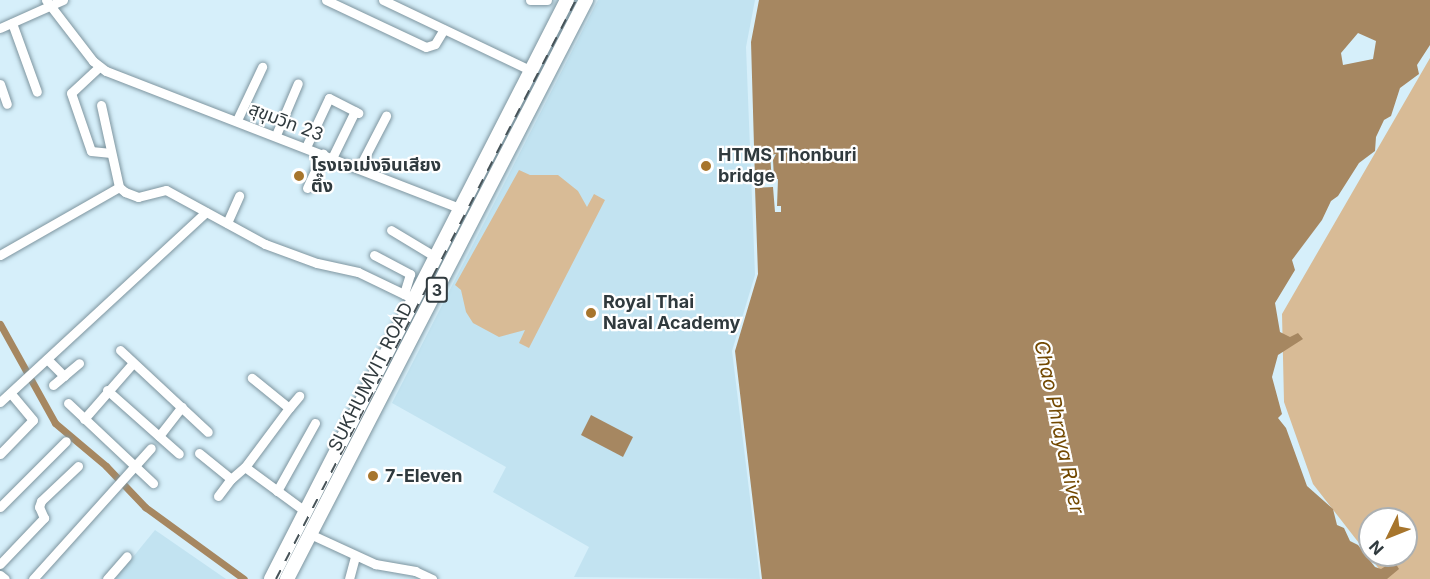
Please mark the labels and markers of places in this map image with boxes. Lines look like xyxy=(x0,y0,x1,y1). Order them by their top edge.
place label: HTMS Thonburi bridge xyxy=(718,145,857,188)
place label: โรงเจเม่งจินเสียง ตึ๊ง xyxy=(311,155,441,198)
marker: HTMS Thonburi bridge xyxy=(699,159,713,173)
marker: โรงเจเม่งจินเสียง ตึ๊ง xyxy=(292,169,306,183)
place label: Royal Thai Naval Academy xyxy=(603,292,740,334)
marker: Royal Thai Naval Academy xyxy=(584,306,598,320)
place label: 7-Eleven xyxy=(385,465,462,487)
marker: 7-Eleven xyxy=(366,469,380,483)

